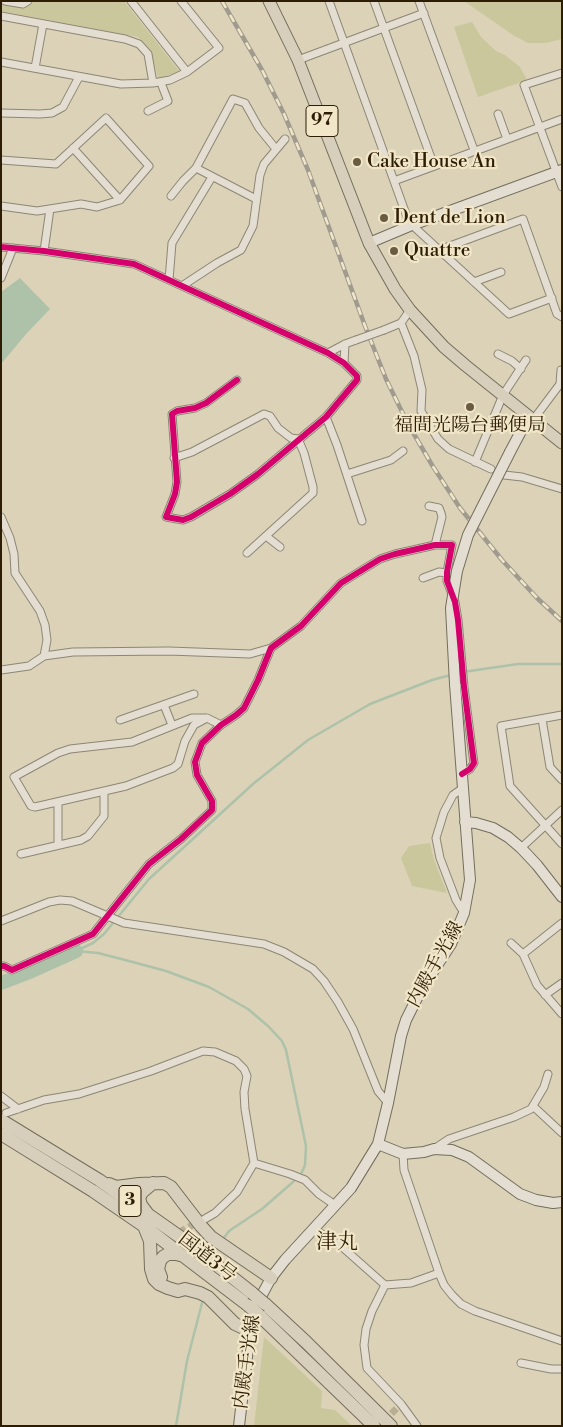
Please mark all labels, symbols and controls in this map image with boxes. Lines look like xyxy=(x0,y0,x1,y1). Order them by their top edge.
road number: 97 xyxy=(306,105,338,136)
place label: Cake House An xyxy=(367,151,496,173)
marker: Cake House An xyxy=(351,156,363,168)
place label: Dent de Lion xyxy=(394,207,505,229)
marker: Dent de Lion xyxy=(378,212,390,224)
place label: Quattre xyxy=(404,240,470,262)
marker: Quattre xyxy=(388,245,400,257)
marker: 福間光陽台郵便局 xyxy=(464,401,476,413)
place label: 福間光陽台郵便局 xyxy=(394,415,546,437)
street label: 内殿手光線 xyxy=(403,918,469,1012)
road number: 3 xyxy=(119,1186,141,1216)
street label: 国道3号 xyxy=(173,1228,241,1288)
district label: 津丸 xyxy=(316,1230,358,1256)
street label: 内殿手光線 xyxy=(230,1313,266,1411)

